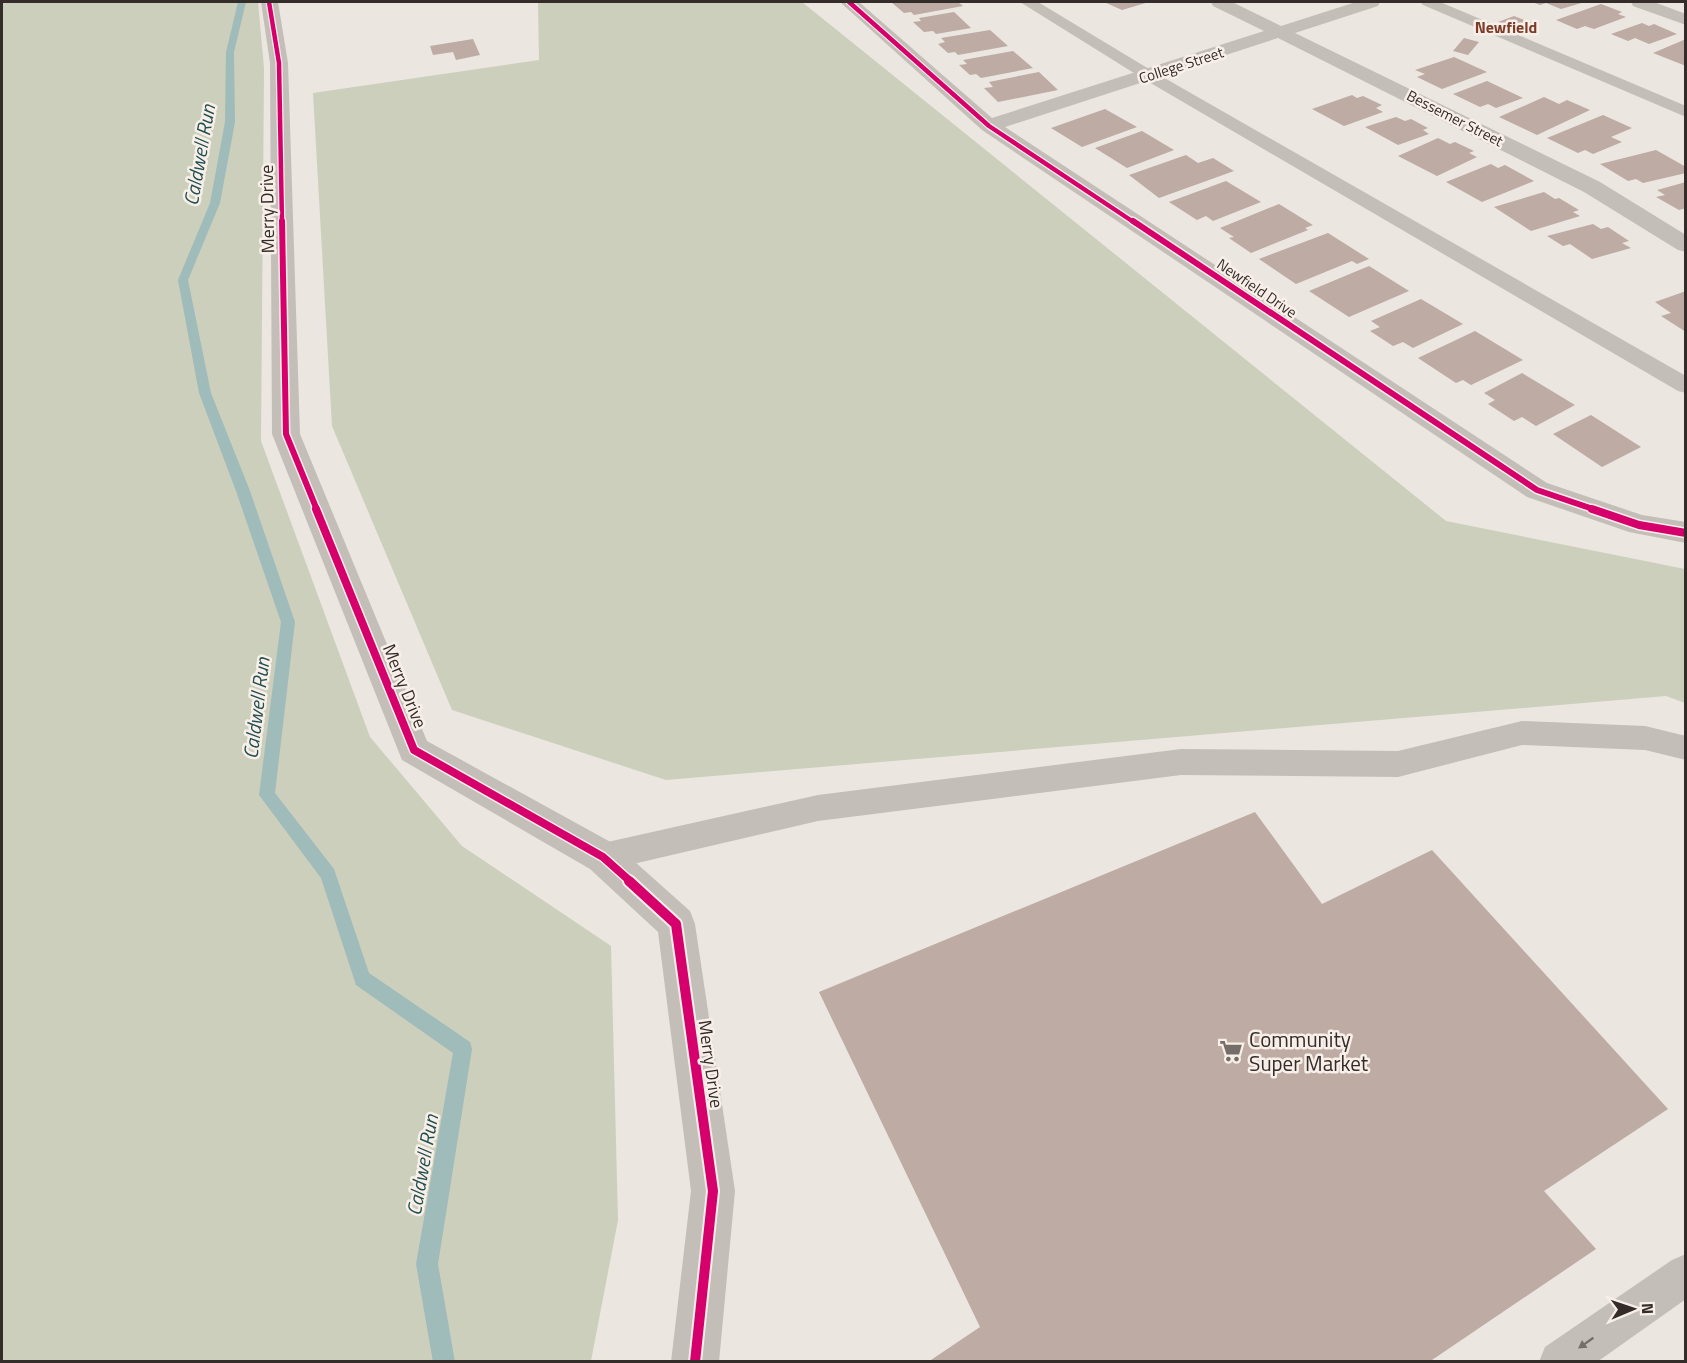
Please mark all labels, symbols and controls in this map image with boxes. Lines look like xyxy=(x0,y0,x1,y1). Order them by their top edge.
district label: Newfield xyxy=(1475,15,1537,39)
street label: College Street xyxy=(1136,40,1227,89)
street label: Bessemer Street xyxy=(1403,84,1508,153)
water label: Caldwell Run xyxy=(175,101,223,208)
street label: Merry Drive xyxy=(253,164,281,254)
street label: Newfield Drive xyxy=(1212,253,1302,323)
street label: Merry Drive xyxy=(376,640,434,732)
water label: Caldwell Run xyxy=(234,654,278,761)
street label: Merry Drive xyxy=(691,1018,731,1110)
place label: Community Super Market xyxy=(1249,1023,1369,1079)
supermarket icon: Community Super Market xyxy=(1218,1038,1244,1064)
water label: Caldwell Run xyxy=(398,1111,446,1218)
north arrow xyxy=(1603,1279,1663,1339)
text: N xyxy=(1636,1303,1660,1314)
one-way arrow xyxy=(1578,1337,1594,1349)

